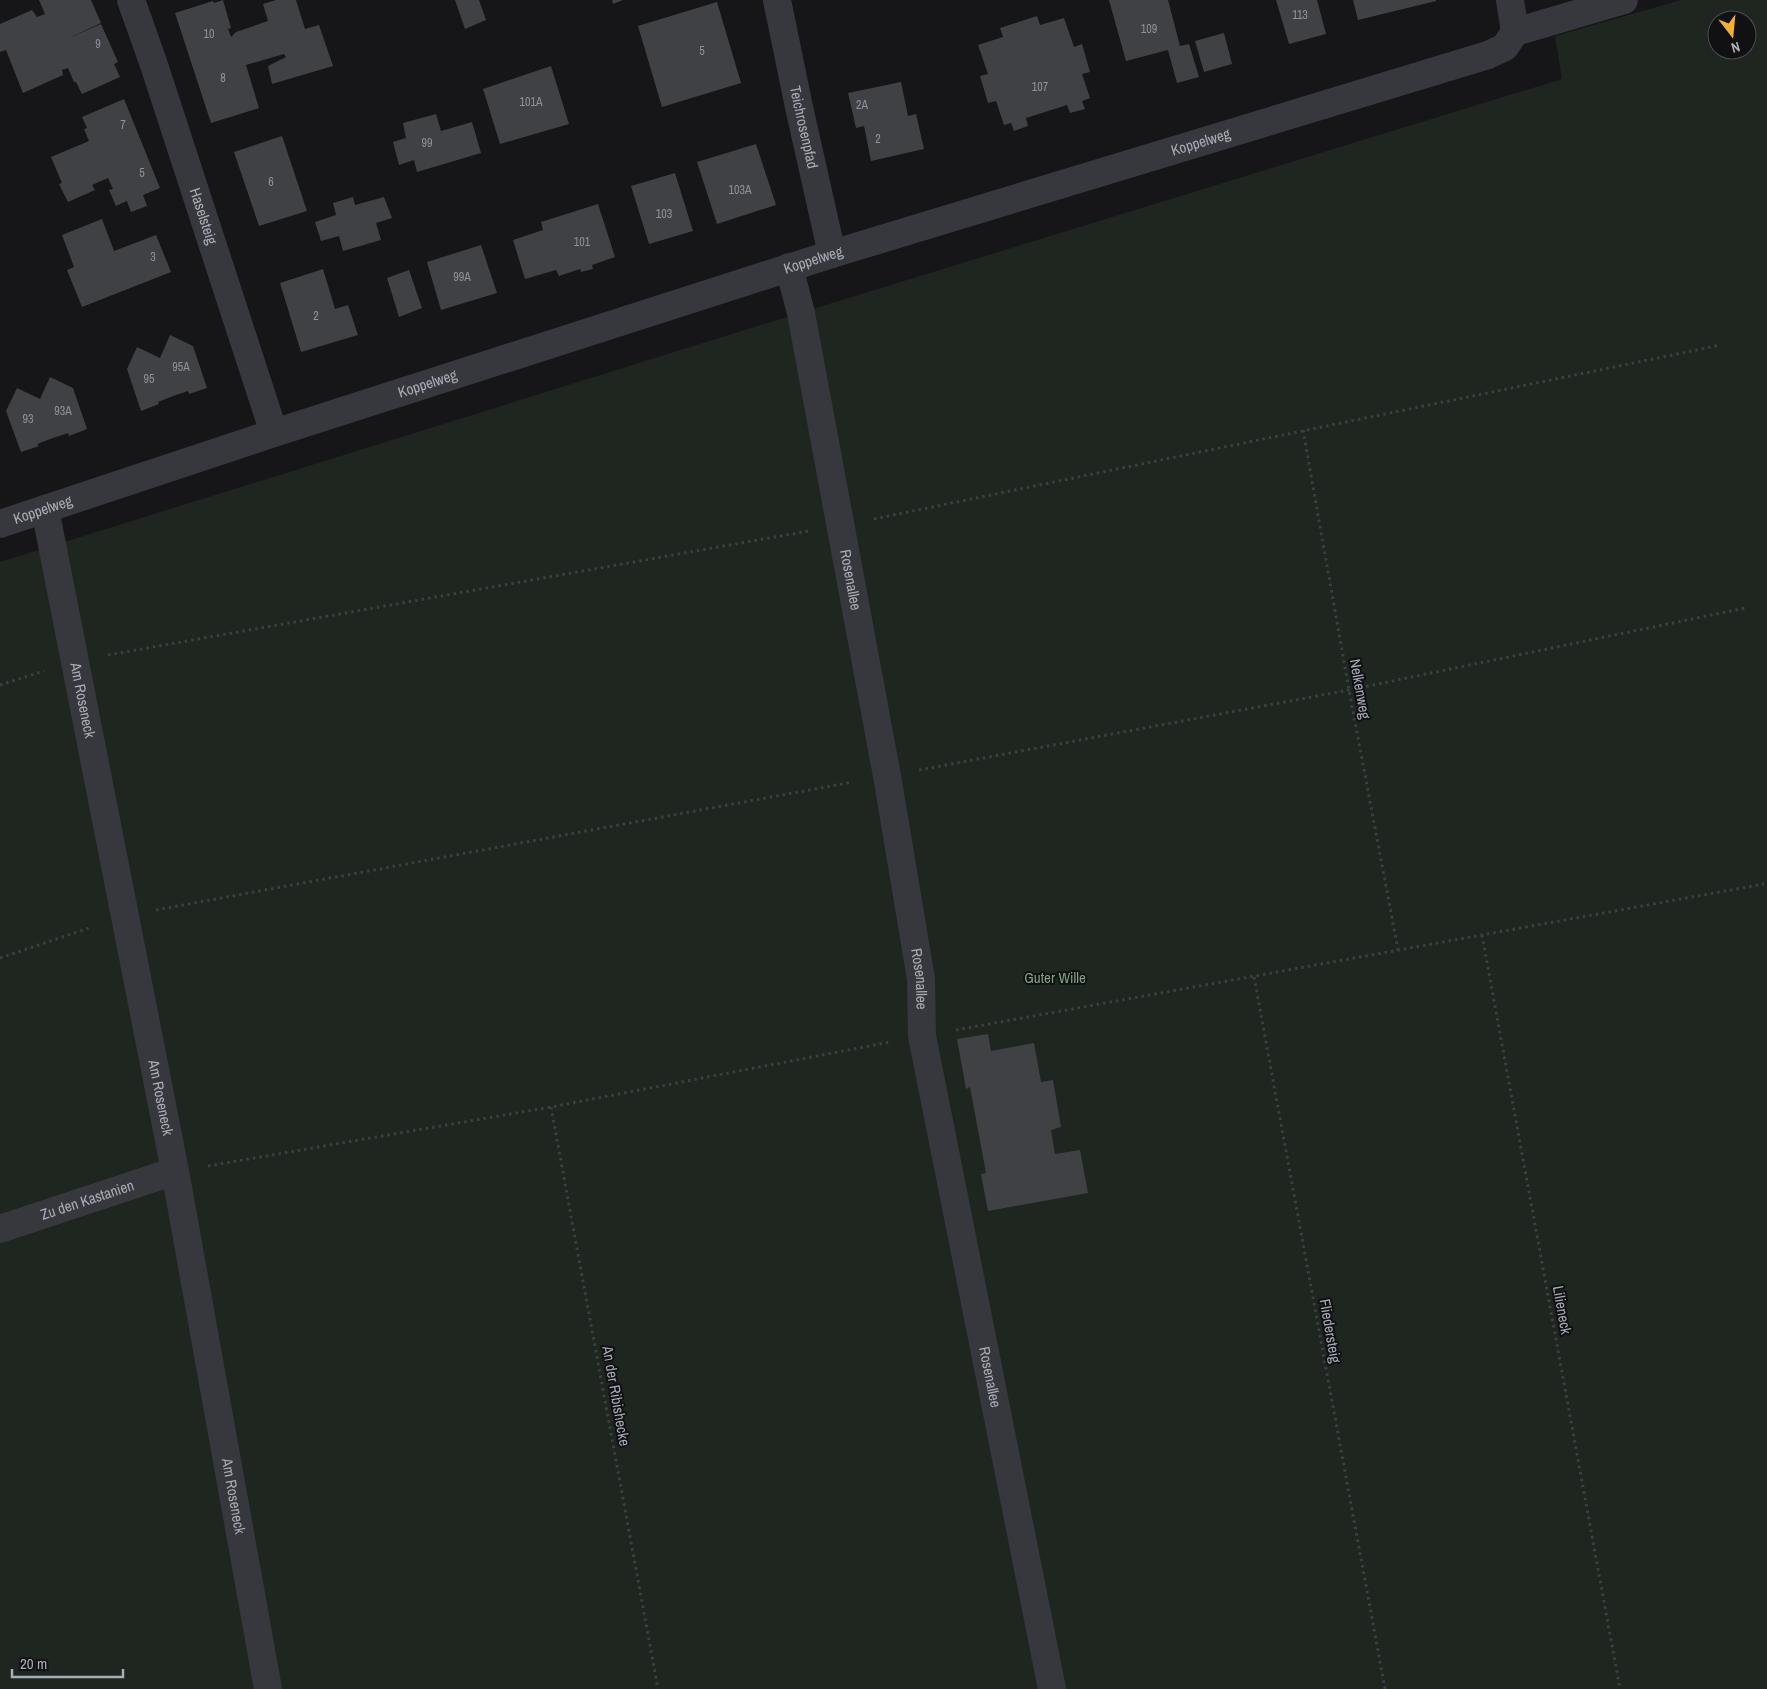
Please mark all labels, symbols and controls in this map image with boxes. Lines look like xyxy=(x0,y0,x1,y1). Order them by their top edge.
house number: 113 xyxy=(1292,7,1308,23)
north arrow xyxy=(1707,10,1757,60)
house number: 109 xyxy=(1141,21,1157,37)
house number: 10 xyxy=(204,26,214,42)
house number: 9 xyxy=(95,36,101,52)
text: N xyxy=(1729,38,1742,57)
house number: 5 xyxy=(699,43,705,59)
house number: 8 xyxy=(220,70,226,86)
house number: 107 xyxy=(1032,79,1049,95)
street label: Teichrosenpfad xyxy=(785,84,823,171)
house number: 101A xyxy=(520,94,543,110)
house number: 2A xyxy=(856,97,868,113)
house number: 7 xyxy=(120,117,126,133)
street label: Koppelweg xyxy=(1168,123,1233,161)
house number: 2 xyxy=(875,131,881,147)
house number: 99 xyxy=(422,135,432,151)
house number: 5 xyxy=(139,165,145,181)
house number: 6 xyxy=(268,174,274,190)
house number: 103A xyxy=(729,182,752,198)
street label: Haselsteig xyxy=(185,185,223,247)
house number: 103 xyxy=(656,206,672,222)
house number: 101 xyxy=(574,234,591,250)
street label: Koppelweg xyxy=(781,240,845,279)
house number: 3 xyxy=(150,249,156,265)
house number: 99A xyxy=(453,269,471,285)
house number: 2 xyxy=(313,308,319,324)
house number: 95A xyxy=(172,359,190,375)
street label: Koppelweg xyxy=(395,364,460,403)
house number: 95 xyxy=(144,371,155,387)
house number: 93A xyxy=(54,403,72,419)
house number: 93 xyxy=(23,411,33,427)
street label: Koppelweg xyxy=(10,490,75,529)
street label: Rosenallee xyxy=(835,548,867,612)
street label: Nelkenweg xyxy=(1345,657,1376,721)
street label: Am Roseneck xyxy=(65,660,101,741)
street label: Rosenallee xyxy=(906,947,933,1010)
park label: Guter Wille xyxy=(1024,967,1086,988)
street label: Am Roseneck xyxy=(143,1057,179,1138)
street label: Zu den Kastanien xyxy=(38,1174,137,1225)
street label: Lilieneck xyxy=(1548,1284,1577,1337)
street label: Fliedersteig xyxy=(1315,1297,1346,1365)
street label: An der Ribishecke xyxy=(597,1343,636,1448)
street label: Rosenallee xyxy=(974,1345,1007,1409)
street label: Am Roseneck xyxy=(217,1456,251,1536)
scale bar xyxy=(12,1646,124,1678)
text: 20 m xyxy=(20,1653,47,1674)

